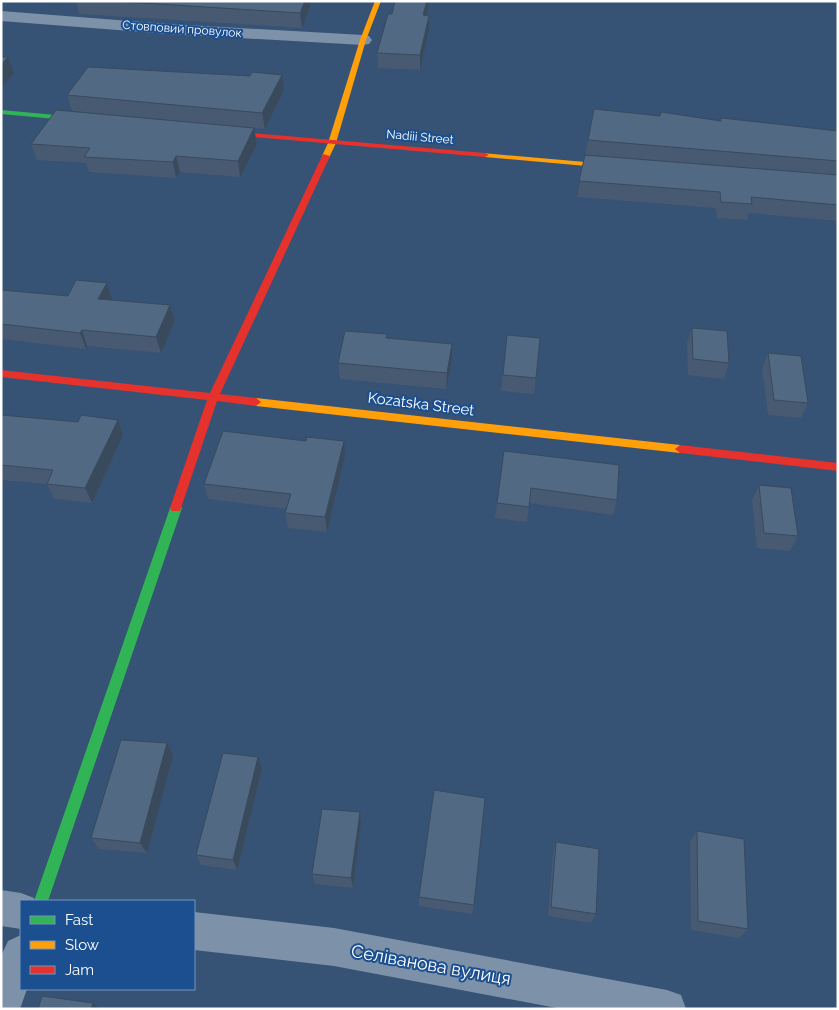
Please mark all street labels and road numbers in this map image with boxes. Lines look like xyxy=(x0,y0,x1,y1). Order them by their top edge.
street label: Стовповий провулок xyxy=(122,18,242,40)
street label: Nadiii Street xyxy=(386,127,454,147)
street label: Kozatska Street xyxy=(367,389,475,419)
street label: Селіванова вулиця xyxy=(350,940,513,989)

